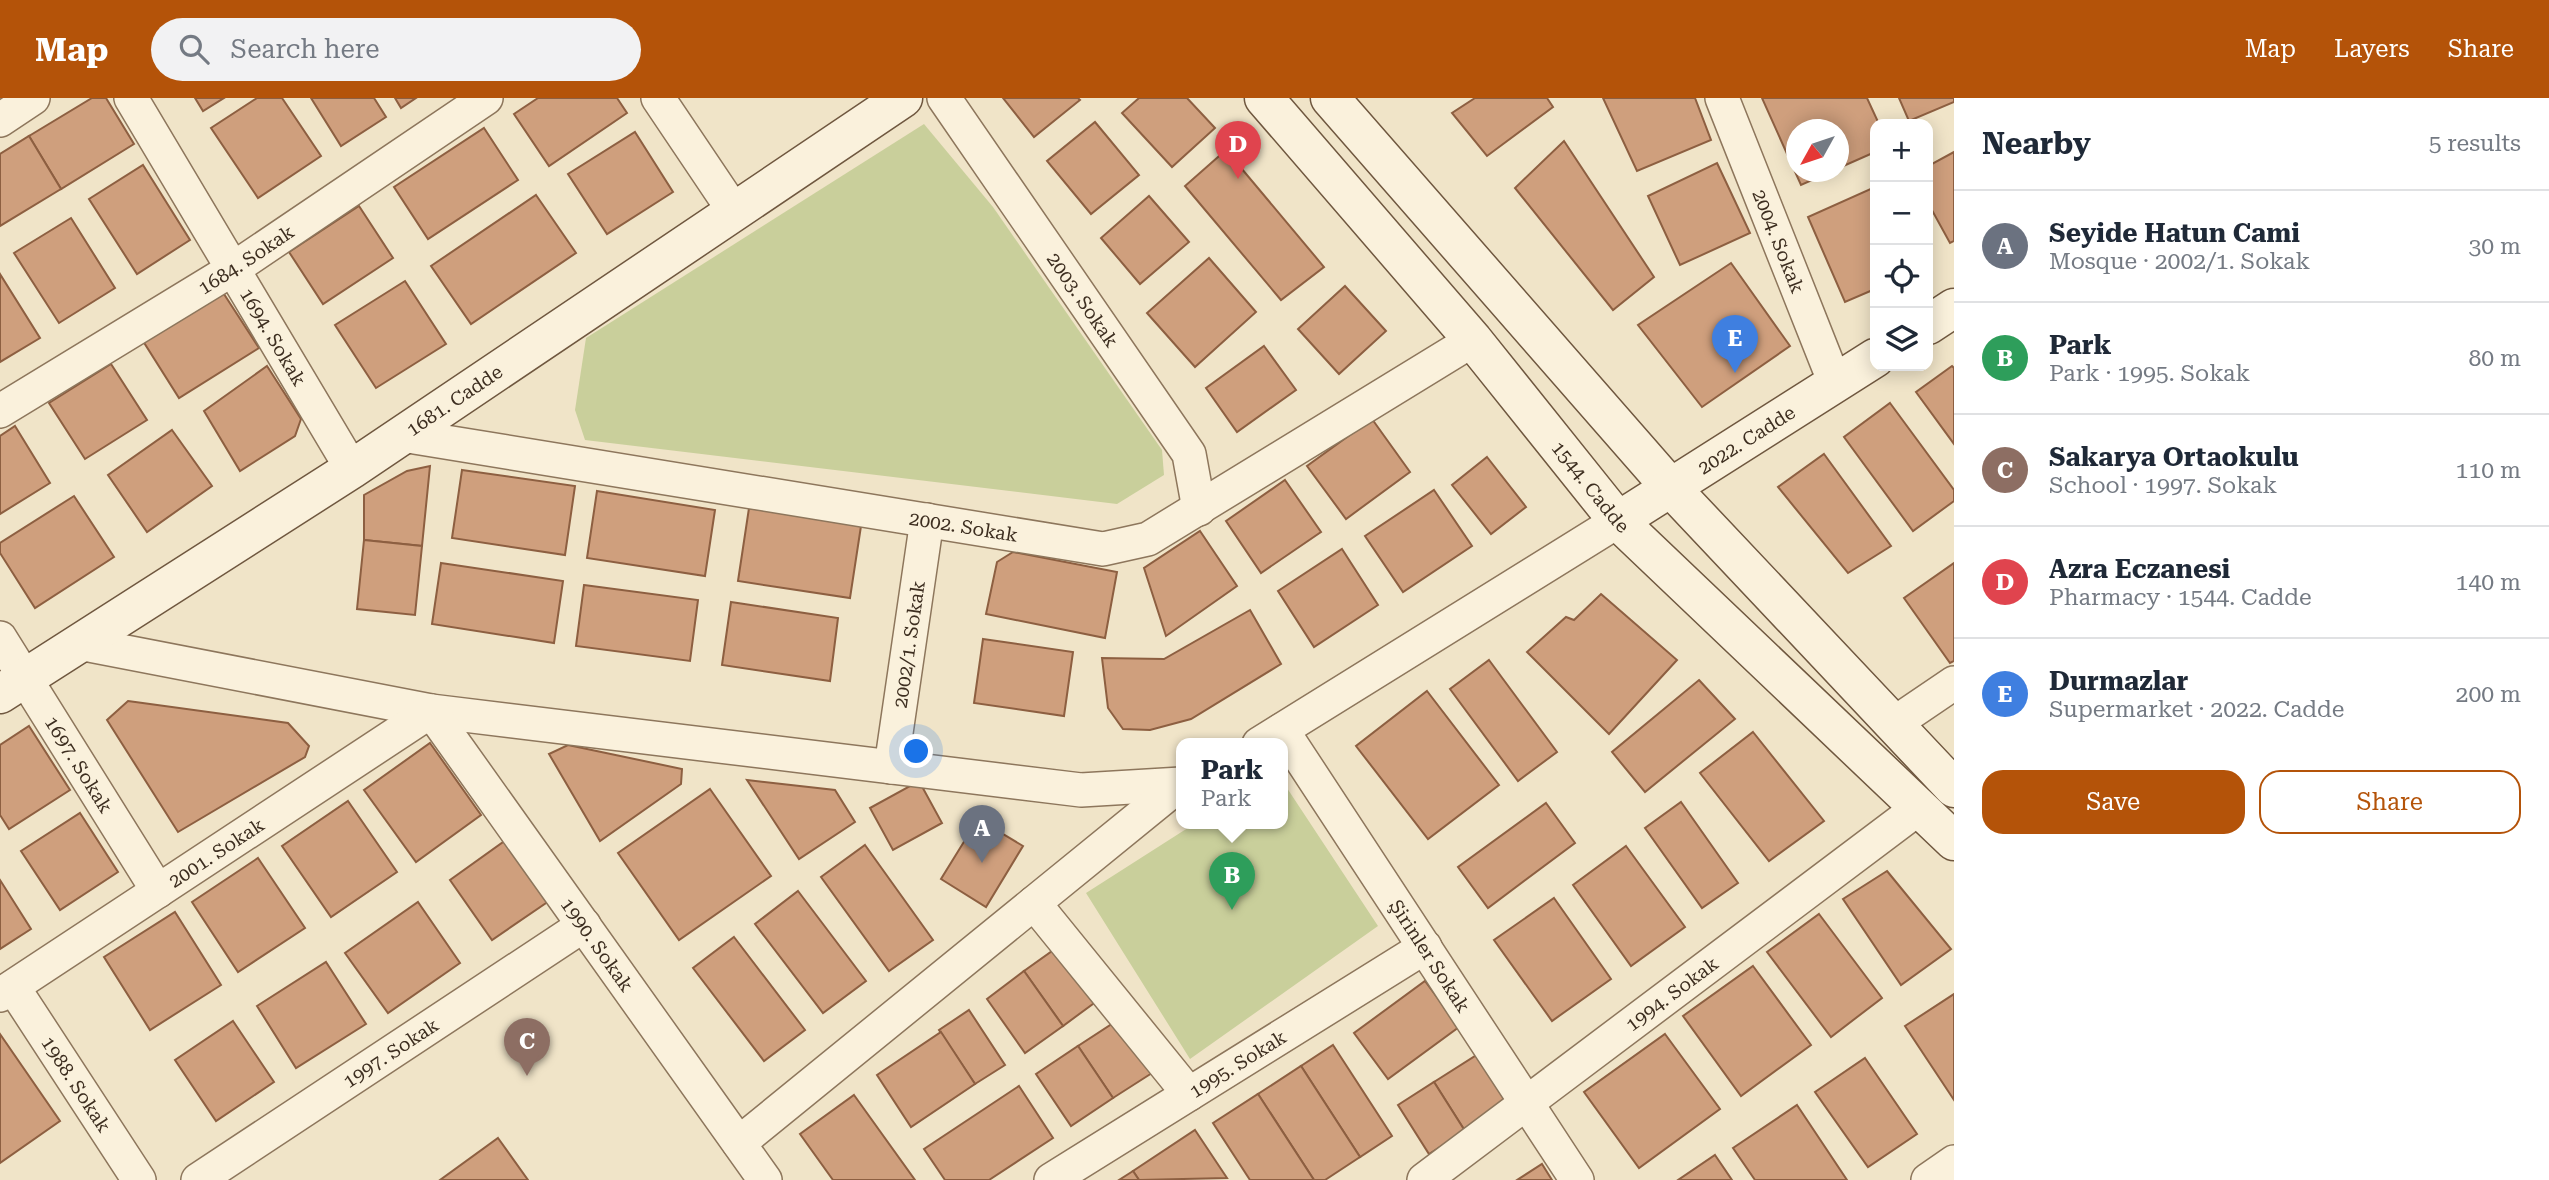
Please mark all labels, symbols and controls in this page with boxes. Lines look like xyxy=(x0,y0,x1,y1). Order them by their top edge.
search box xyxy=(151,18,641,81)
text: Map xyxy=(35,30,109,69)
icon: search xyxy=(175,30,213,68)
text: Search here xyxy=(231,34,380,64)
text: Map xyxy=(2245,35,2296,63)
text: Layers xyxy=(2334,35,2410,63)
text: Share xyxy=(2448,35,2514,63)
north arrow xyxy=(1786,119,1849,182)
map controls xyxy=(1870,119,1933,371)
button: + xyxy=(1870,119,1933,182)
pin: D xyxy=(1215,121,1261,179)
text: Nearby xyxy=(1982,126,2091,161)
text: 5 results xyxy=(2429,130,2521,157)
button: − xyxy=(1870,182,1933,245)
street label: 2004. Sokak xyxy=(1747,186,1809,297)
text: Seyide Hatun Cami xyxy=(2049,218,2300,248)
street label: 1684. Sokak xyxy=(194,220,299,299)
text: A xyxy=(1997,233,2013,260)
text: 30 m xyxy=(2468,233,2521,260)
button: locate xyxy=(1870,245,1933,308)
street label: 2003. Sokak xyxy=(1042,248,1123,352)
text: Mosque · 2002/1. Sokak xyxy=(2049,248,2310,275)
street label: 1694. Sokak xyxy=(235,284,311,390)
button: layers xyxy=(1870,308,1933,371)
pin: E xyxy=(1712,315,1758,373)
text: Park xyxy=(2049,330,2111,360)
text: B xyxy=(1997,345,2013,372)
text: 80 m xyxy=(2468,345,2521,372)
street label: 1681. Cadde xyxy=(402,360,507,441)
text: Park · 1995. Sokak xyxy=(2049,360,2250,387)
street label: 2022. Cadde xyxy=(1694,401,1800,479)
street label: 1544. Cadde xyxy=(1547,437,1634,538)
text: Sakarya Ortaokulu xyxy=(2049,442,2299,472)
text: C xyxy=(1997,457,2013,484)
text: 110 m xyxy=(2456,457,2521,484)
text: School · 1997. Sokak xyxy=(2049,472,2277,499)
street label: 2002. Sokak xyxy=(908,507,1020,547)
text: Azra Eczanesi xyxy=(2049,554,2230,584)
text: D xyxy=(1996,569,2014,596)
text: 140 m xyxy=(2456,569,2521,596)
street label: 2002/1. Sokak xyxy=(889,579,930,710)
text: Pharmacy · 1544. Cadde xyxy=(2049,584,2312,611)
text: Durmazlar xyxy=(2049,666,2188,696)
text: E xyxy=(1998,681,2012,708)
text: 200 m xyxy=(2456,681,2521,708)
text: Supermarket · 2022. Cadde xyxy=(2049,696,2344,723)
street label: 1697. Sokak xyxy=(40,712,117,817)
your location xyxy=(899,734,933,768)
popup xyxy=(1176,738,1288,829)
text: Park xyxy=(1201,755,1263,785)
button: Save xyxy=(1982,770,2245,834)
button: Share xyxy=(2259,770,2521,834)
text: Park xyxy=(1201,785,1251,812)
pin: A xyxy=(959,805,1005,863)
street label: 2001. Sokak xyxy=(164,813,269,893)
pin: B xyxy=(1209,852,1255,910)
street label: 1990. Sokak xyxy=(556,894,638,996)
street label: Şirinler Sokak xyxy=(1384,895,1475,1017)
street label: 1994. Sokak xyxy=(1621,952,1723,1036)
street label: 1997. Sokak xyxy=(339,1013,443,1093)
pin: C xyxy=(504,1018,550,1076)
street label: 1995. Sokak xyxy=(1185,1025,1291,1103)
street label: 1988. Sokak xyxy=(36,1032,116,1137)

